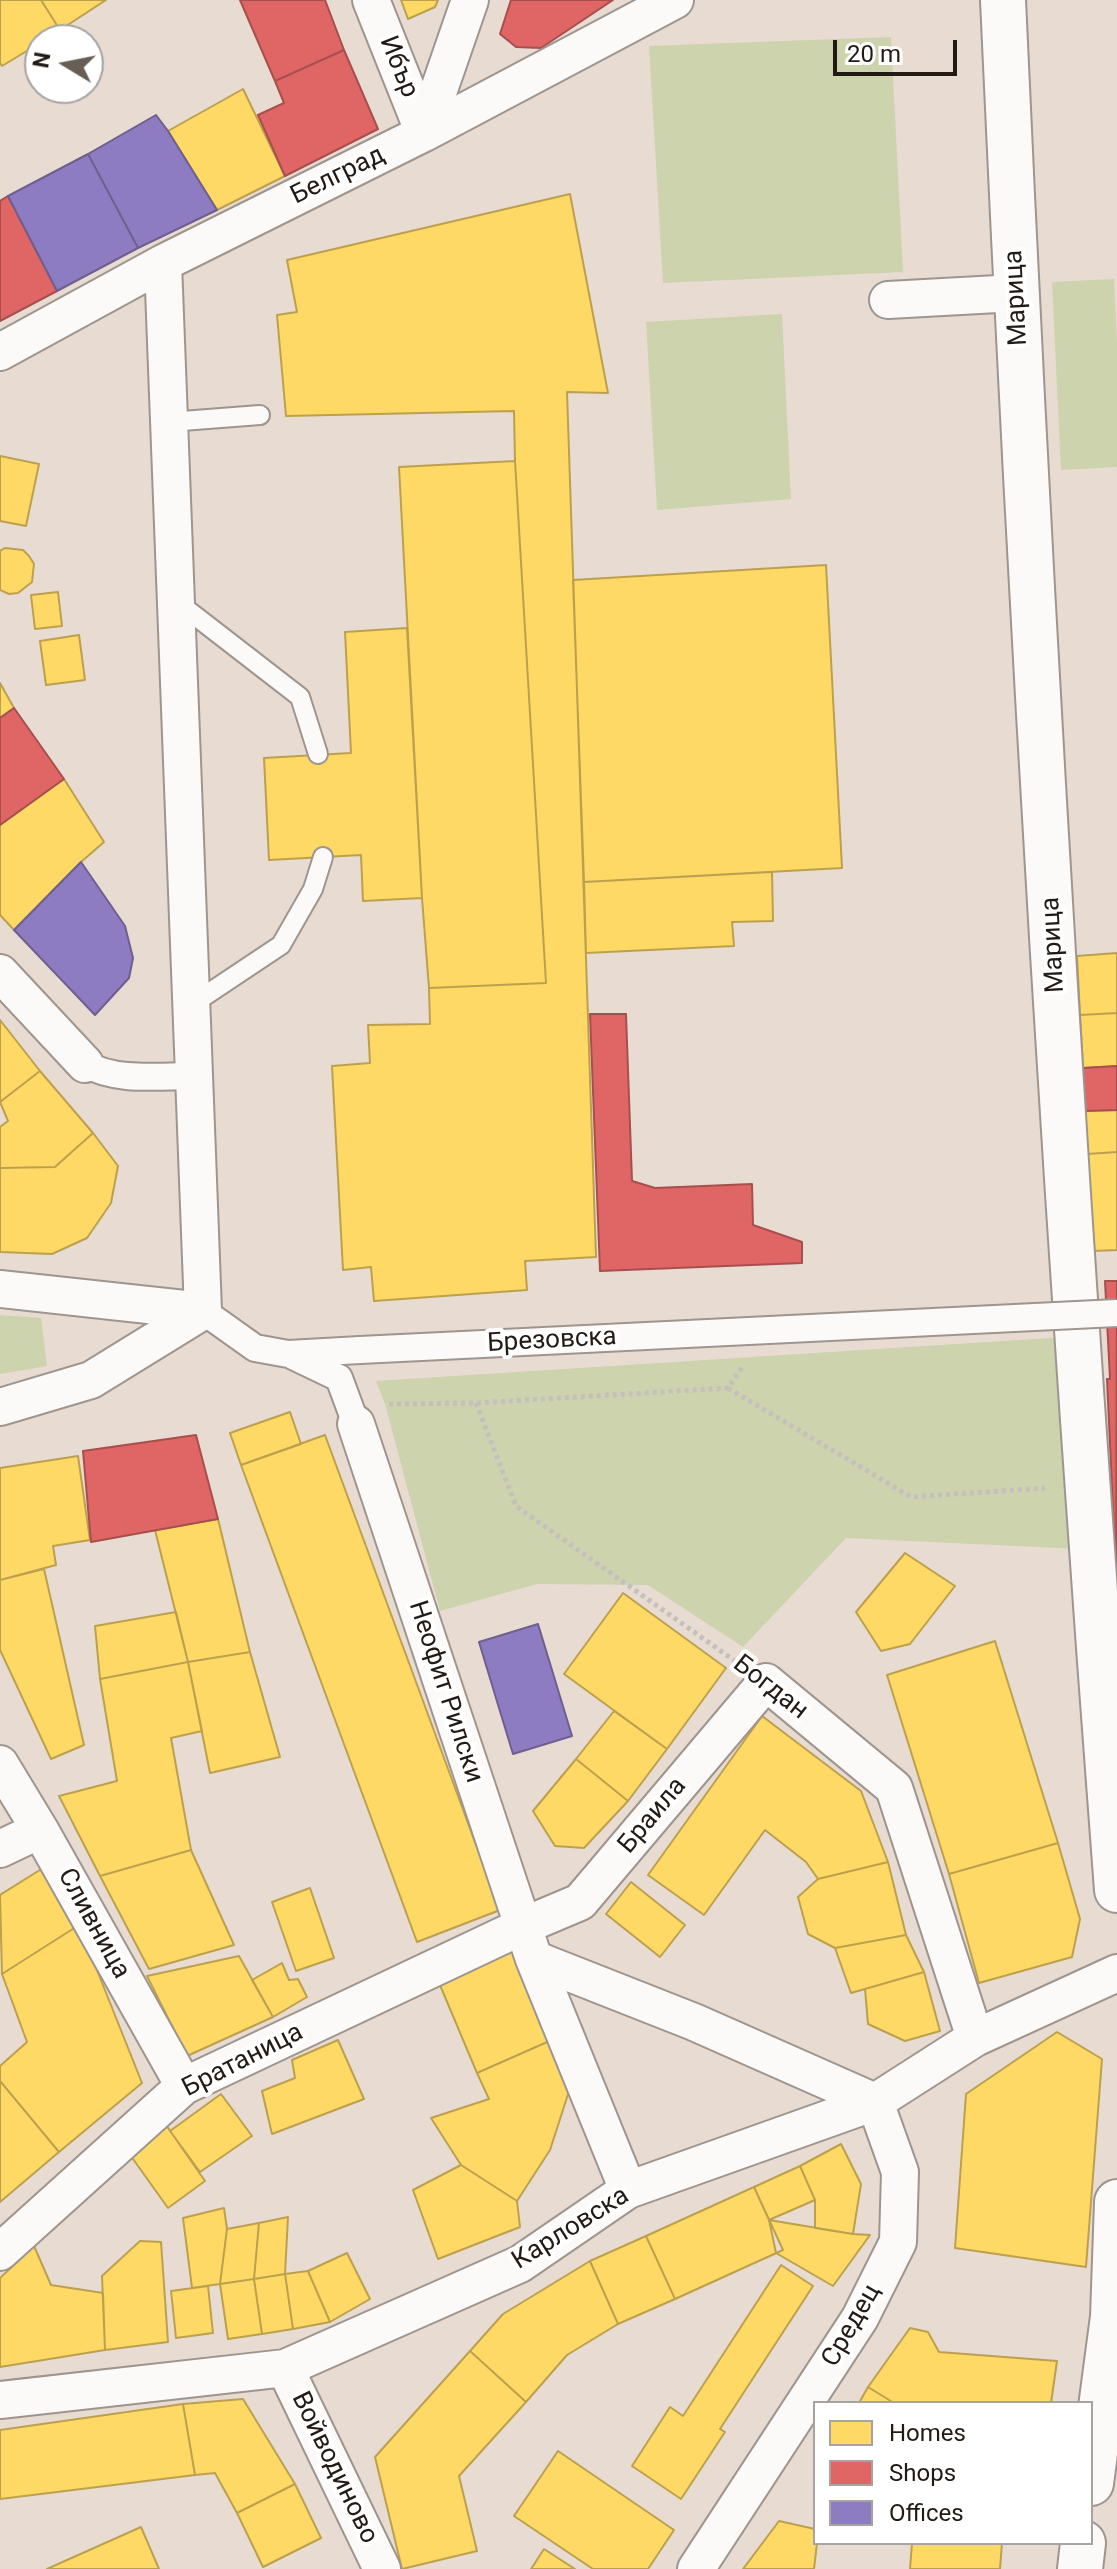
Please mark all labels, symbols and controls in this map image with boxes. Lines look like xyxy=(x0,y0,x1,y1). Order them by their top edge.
north arrow xyxy=(24,24,104,104)
scale bar xyxy=(837,24,961,74)
street label: Ибър xyxy=(372,32,424,102)
text: 20 m xyxy=(847,40,901,68)
text: N xyxy=(28,50,56,70)
street label: Белград xyxy=(286,140,390,212)
street label: Марица xyxy=(999,249,1035,347)
street label: Марица xyxy=(1036,896,1072,994)
street label: Брезовска xyxy=(487,1322,617,1360)
street label: Неофит Рилски xyxy=(401,1597,489,1787)
street label: Богдан xyxy=(726,1649,814,1727)
street label: Браила xyxy=(612,1772,694,1860)
street label: Сливница xyxy=(50,1863,136,1985)
street label: Братаница xyxy=(178,2017,308,2105)
street label: Карловска xyxy=(507,2181,635,2277)
street label: Средец xyxy=(816,2279,888,2373)
street label: Войводиново xyxy=(284,2387,384,2549)
legend xyxy=(813,2401,1093,2545)
text: Homes xyxy=(889,2419,966,2447)
text: Shops xyxy=(889,2459,956,2487)
text: Offices xyxy=(889,2499,964,2527)

